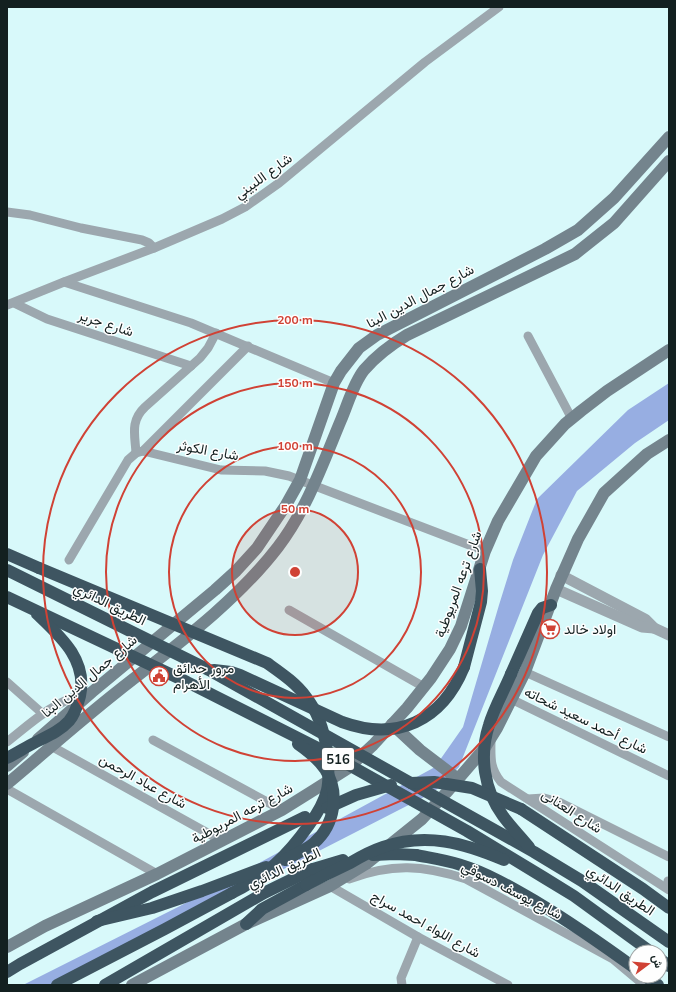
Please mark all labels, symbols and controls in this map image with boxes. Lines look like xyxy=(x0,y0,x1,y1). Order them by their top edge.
street label: شارع اللبيني xyxy=(230,149,297,205)
street label: شارع جمال الدين البنا xyxy=(363,260,478,334)
street label: شارع جرير xyxy=(75,305,136,342)
text: 200 m xyxy=(277,312,313,327)
text: 150 m xyxy=(277,375,313,390)
street label: شارع الكوثر xyxy=(174,436,240,466)
text: 100 m xyxy=(277,438,313,453)
text: 50 m xyxy=(281,501,309,516)
street label: شارع ترعه المريوطية xyxy=(430,528,488,640)
centre of rings xyxy=(288,565,302,579)
street label: الطريق الدائري xyxy=(69,579,149,632)
supermarket icon: اولاد خالد xyxy=(539,618,561,640)
place label: اولاد خالد xyxy=(564,620,616,638)
street label: شارع جمال الدين البنا xyxy=(38,631,142,723)
place label: مرور حدائق الأهرام xyxy=(173,659,234,693)
public building icon: مرور حدائق الأهرام xyxy=(148,665,170,687)
street label: شارع أحمد سعيد شحاته xyxy=(521,682,651,759)
road number: 516 xyxy=(322,748,354,770)
street label: شارع عباد الرحمن xyxy=(95,750,190,814)
street label: شارع ترعه المريوطية xyxy=(188,779,297,849)
street label: شارع العنانى xyxy=(537,785,606,839)
street label: الطريق الدائري xyxy=(245,843,325,895)
street label: شارع يوسف دسوقي xyxy=(457,857,565,926)
street label: الطريق الدائري xyxy=(582,861,659,922)
street label: شارع اللواء احمد سراج xyxy=(367,887,484,963)
north arrow xyxy=(628,944,668,984)
text: ش xyxy=(649,953,666,970)

